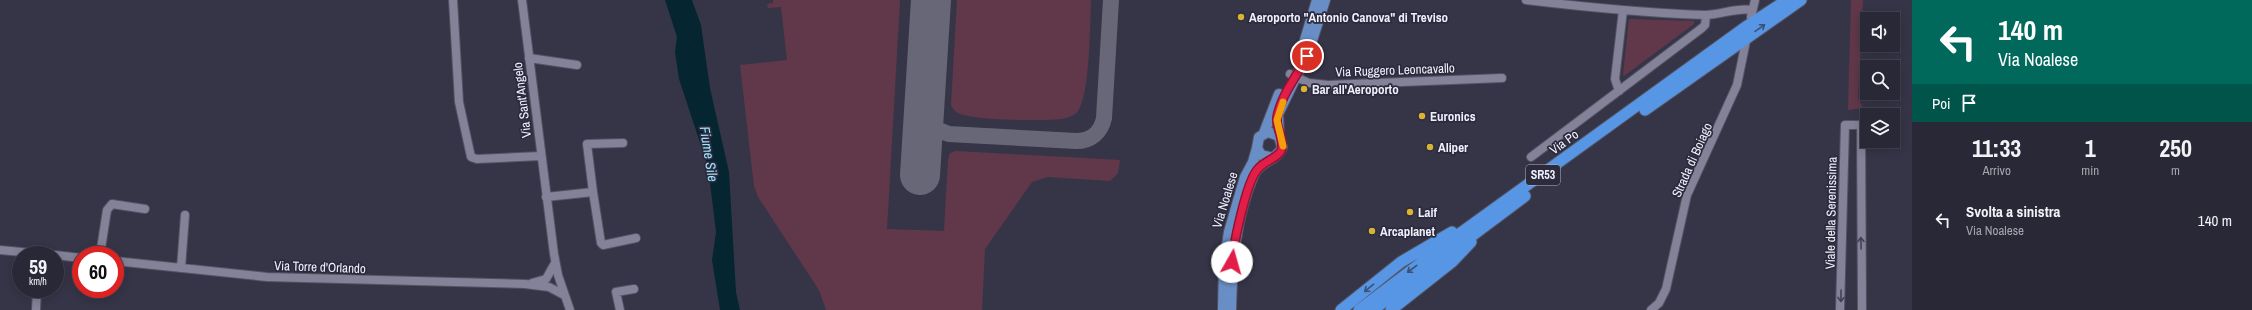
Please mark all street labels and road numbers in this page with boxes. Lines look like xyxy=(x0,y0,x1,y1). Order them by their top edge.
street label: Via Ruggero Leoncavallo xyxy=(1335,59,1455,81)
street label: Via Sant'Angelo xyxy=(509,61,535,139)
street label: Strada di Boiago xyxy=(1668,120,1716,200)
street label: Via Po xyxy=(1546,126,1582,158)
street label: Viale della Serenissima xyxy=(1822,157,1840,269)
road number: SR53 xyxy=(1526,165,1560,185)
street label: Via Noalese xyxy=(1208,170,1242,230)
street label: Via Torre d'Orlando xyxy=(274,257,366,277)

